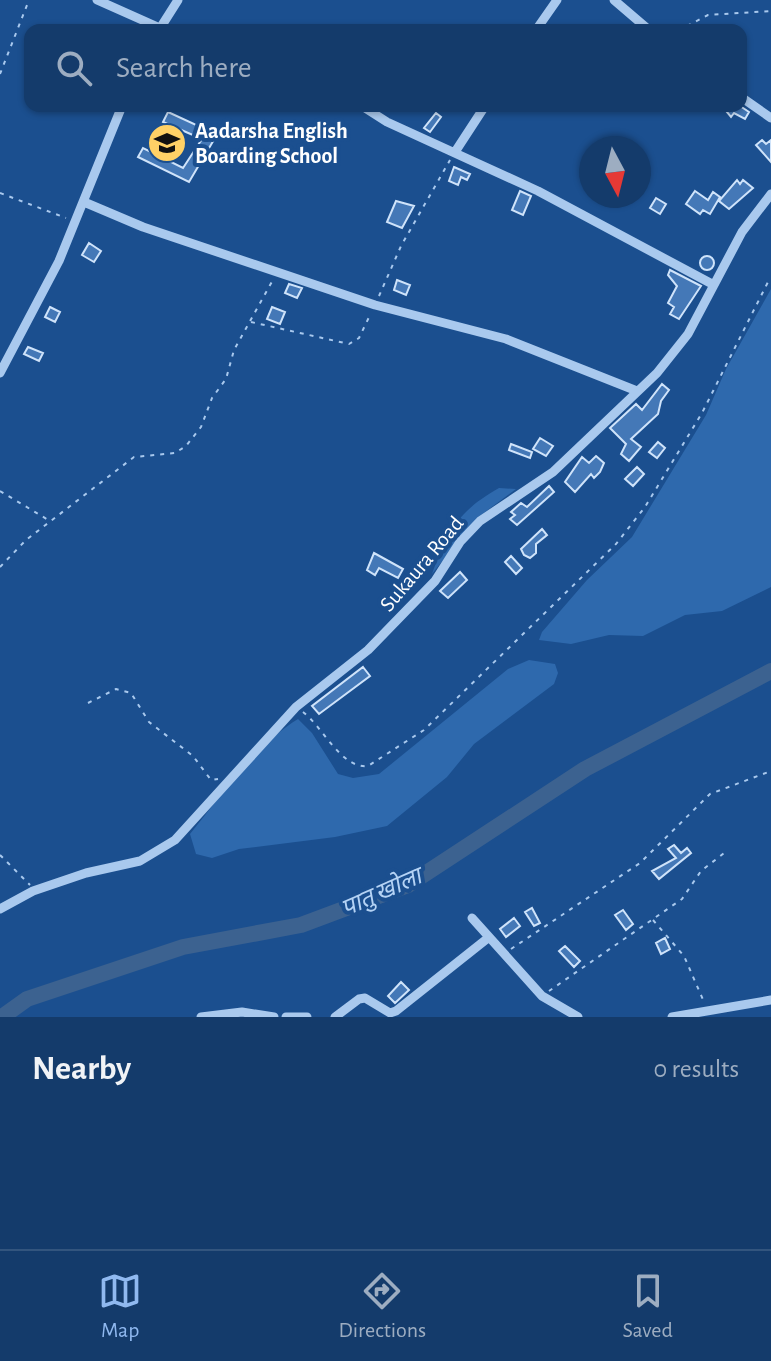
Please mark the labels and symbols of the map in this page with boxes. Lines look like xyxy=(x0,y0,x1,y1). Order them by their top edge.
place label: Aadarsha English Boarding School xyxy=(195,120,348,167)
school or university icon: Aadarsha English Boarding School xyxy=(146,122,188,164)
north arrow xyxy=(579,136,651,208)
street label: Sukaura Road xyxy=(376,512,468,615)
water label: पातु खोला xyxy=(336,860,430,923)

